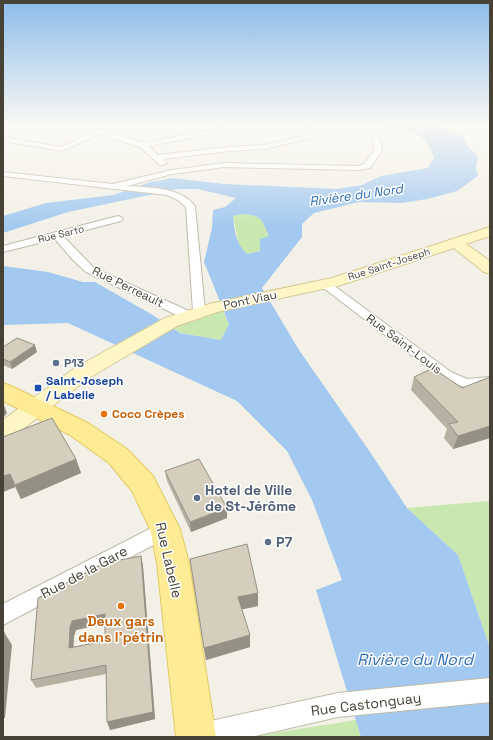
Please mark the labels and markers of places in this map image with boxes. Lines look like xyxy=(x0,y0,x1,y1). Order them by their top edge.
place label: P13 xyxy=(64,355,84,371)
marker: P13 xyxy=(51,358,61,368)
place label: Saint-Joseph / Labelle xyxy=(45,373,124,403)
marker: Saint-Joseph / Labelle xyxy=(33,383,43,393)
place label: Coco Crèpes xyxy=(112,406,185,422)
marker: Coco Crèpes xyxy=(99,409,109,419)
place label: Hotel de Ville de St-Jérôme xyxy=(205,481,296,515)
marker: Hotel de Ville de St-Jérôme xyxy=(192,493,202,503)
place label: P7 xyxy=(276,533,292,551)
marker: P7 xyxy=(263,537,273,547)
marker: Deux gars dans l'pétrin xyxy=(116,601,126,611)
place label: Deux gars dans l'pétrin xyxy=(78,612,164,646)

